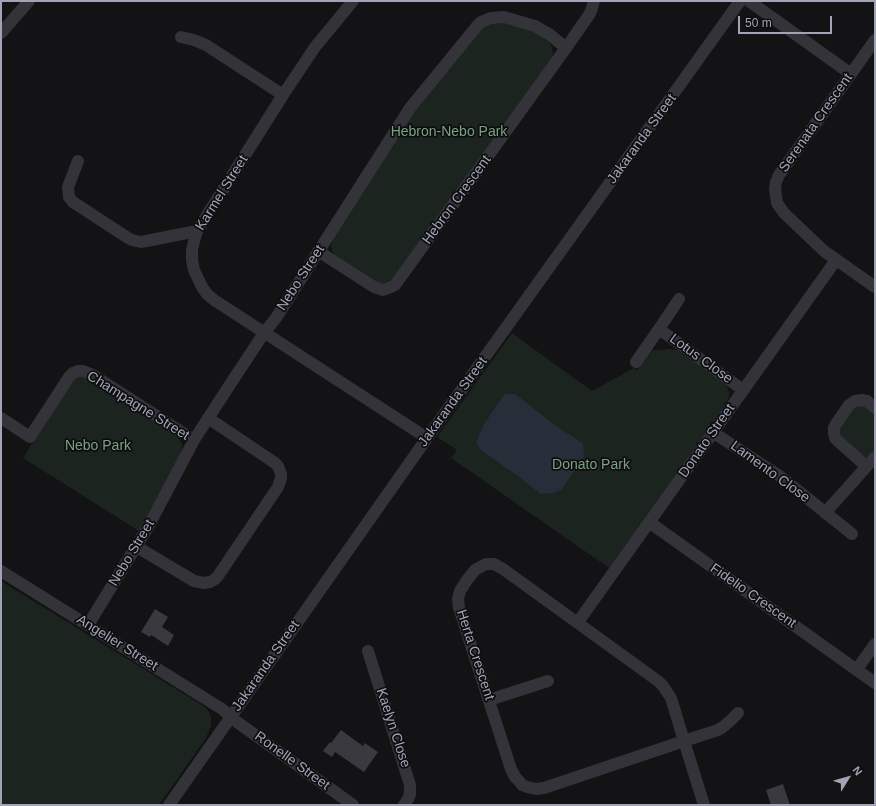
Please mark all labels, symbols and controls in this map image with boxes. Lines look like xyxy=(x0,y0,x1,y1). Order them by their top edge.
scale bar xyxy=(740,8,834,34)
text: 50 m xyxy=(745,16,772,30)
street label: Serenata Crescent xyxy=(776,70,856,176)
street label: Jakaranda Street xyxy=(604,91,680,187)
park label: Hebron-Nebo Park xyxy=(391,124,507,140)
street label: Karmel Street xyxy=(192,152,252,234)
street label: Hebron Crescent xyxy=(419,152,495,248)
street label: Nebo Street xyxy=(274,242,328,314)
street label: Lotus Close xyxy=(666,330,736,388)
street label: Jakaranda Street xyxy=(415,354,491,450)
street label: Champagne Street xyxy=(84,368,192,444)
street label: Donato Street xyxy=(675,401,739,481)
park label: Nebo Park xyxy=(65,438,131,454)
street label: Lamento Close xyxy=(727,438,813,506)
park label: Donato Park xyxy=(552,457,630,473)
street label: Nebo Street xyxy=(106,517,158,589)
street label: Fidelio Crescent xyxy=(707,560,799,632)
street label: Herta Crescent xyxy=(452,608,498,702)
street label: Angelier Street xyxy=(73,611,161,675)
street label: Jakaranda Street xyxy=(229,618,303,714)
street label: Kaelyn Close xyxy=(372,686,414,770)
street label: Ronelle Street xyxy=(251,728,333,794)
north arrow xyxy=(828,758,868,798)
text: N xyxy=(850,764,865,778)

